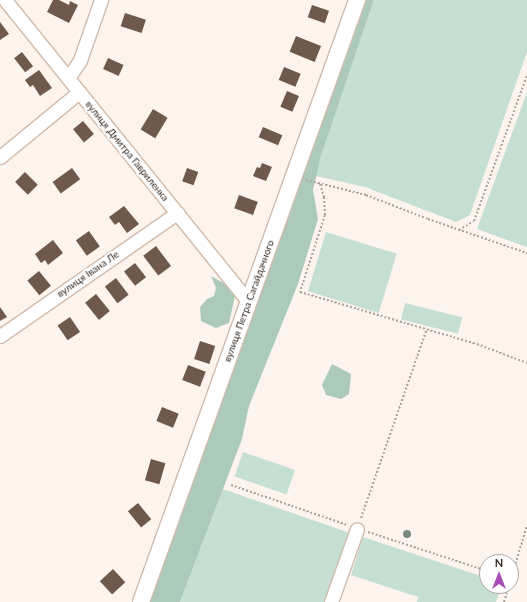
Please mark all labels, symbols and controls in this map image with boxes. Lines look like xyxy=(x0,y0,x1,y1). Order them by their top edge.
street label: вулиця Дмитра Гавриленка xyxy=(83,98,171,204)
street label: вулиця Петра Сагайдачного xyxy=(221,238,277,364)
street label: вулиця Івана Ле xyxy=(55,248,121,300)
north arrow xyxy=(479,554,519,594)
text: N xyxy=(495,556,503,569)

